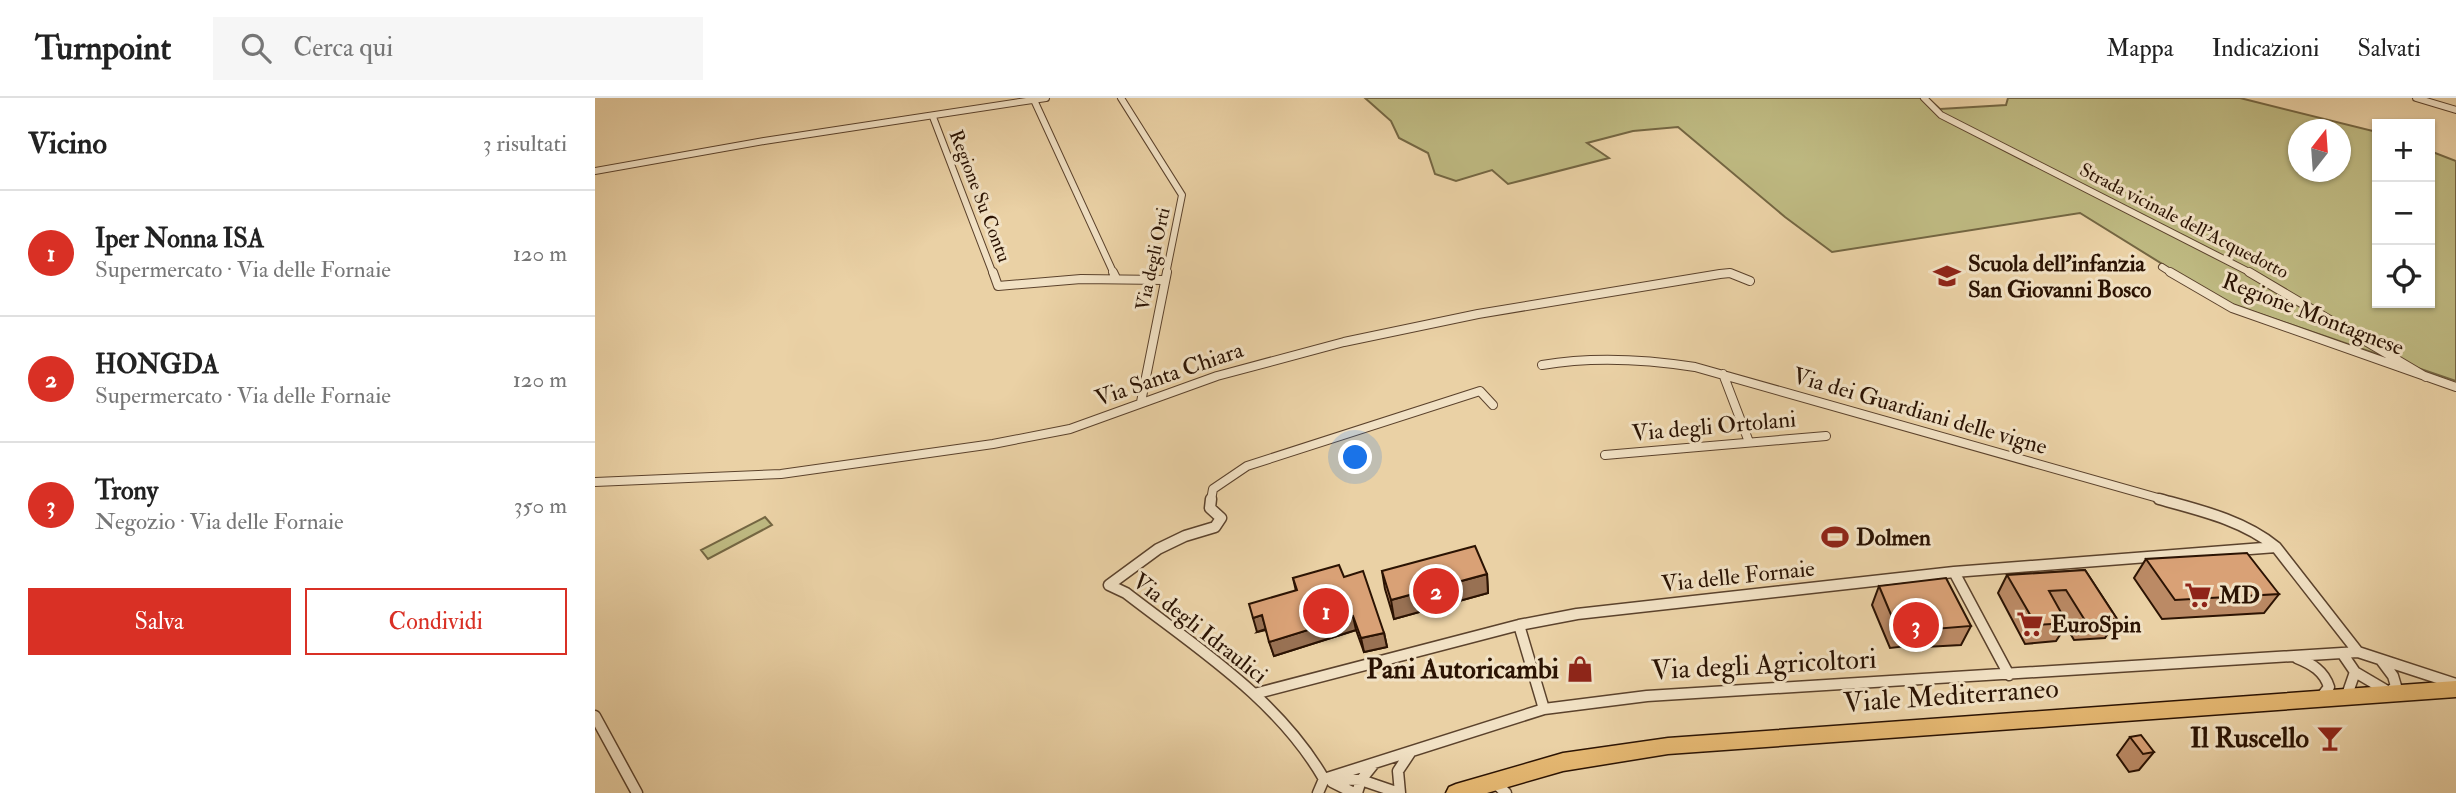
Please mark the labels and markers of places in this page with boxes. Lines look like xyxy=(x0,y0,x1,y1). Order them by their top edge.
place label: Scuola dell'infanzia San Giovanni Bosco xyxy=(1968,249,2151,304)
school or university icon: Scuola dell'infanzia San Giovanni Bosco xyxy=(1932,261,1962,291)
sports icon: Dolmen xyxy=(1820,522,1850,552)
place label: Dolmen xyxy=(1856,523,1931,552)
pin: 2 xyxy=(1413,565,1459,617)
supermarket icon: MD xyxy=(2183,580,2213,610)
place label: MD xyxy=(2218,581,2260,610)
pin: 1 xyxy=(1303,585,1349,637)
pin: 3 xyxy=(1893,599,1939,651)
supermarket icon: EuroSpin xyxy=(2015,609,2045,639)
place label: EuroSpin xyxy=(2051,610,2141,640)
place label: Pani Autoricambi xyxy=(1366,652,1560,687)
shop icon: Pani Autoricambi xyxy=(1565,654,1595,684)
place label: Il Ruscello xyxy=(2190,721,2310,756)
bar icon: Il Ruscello xyxy=(2315,723,2345,753)

